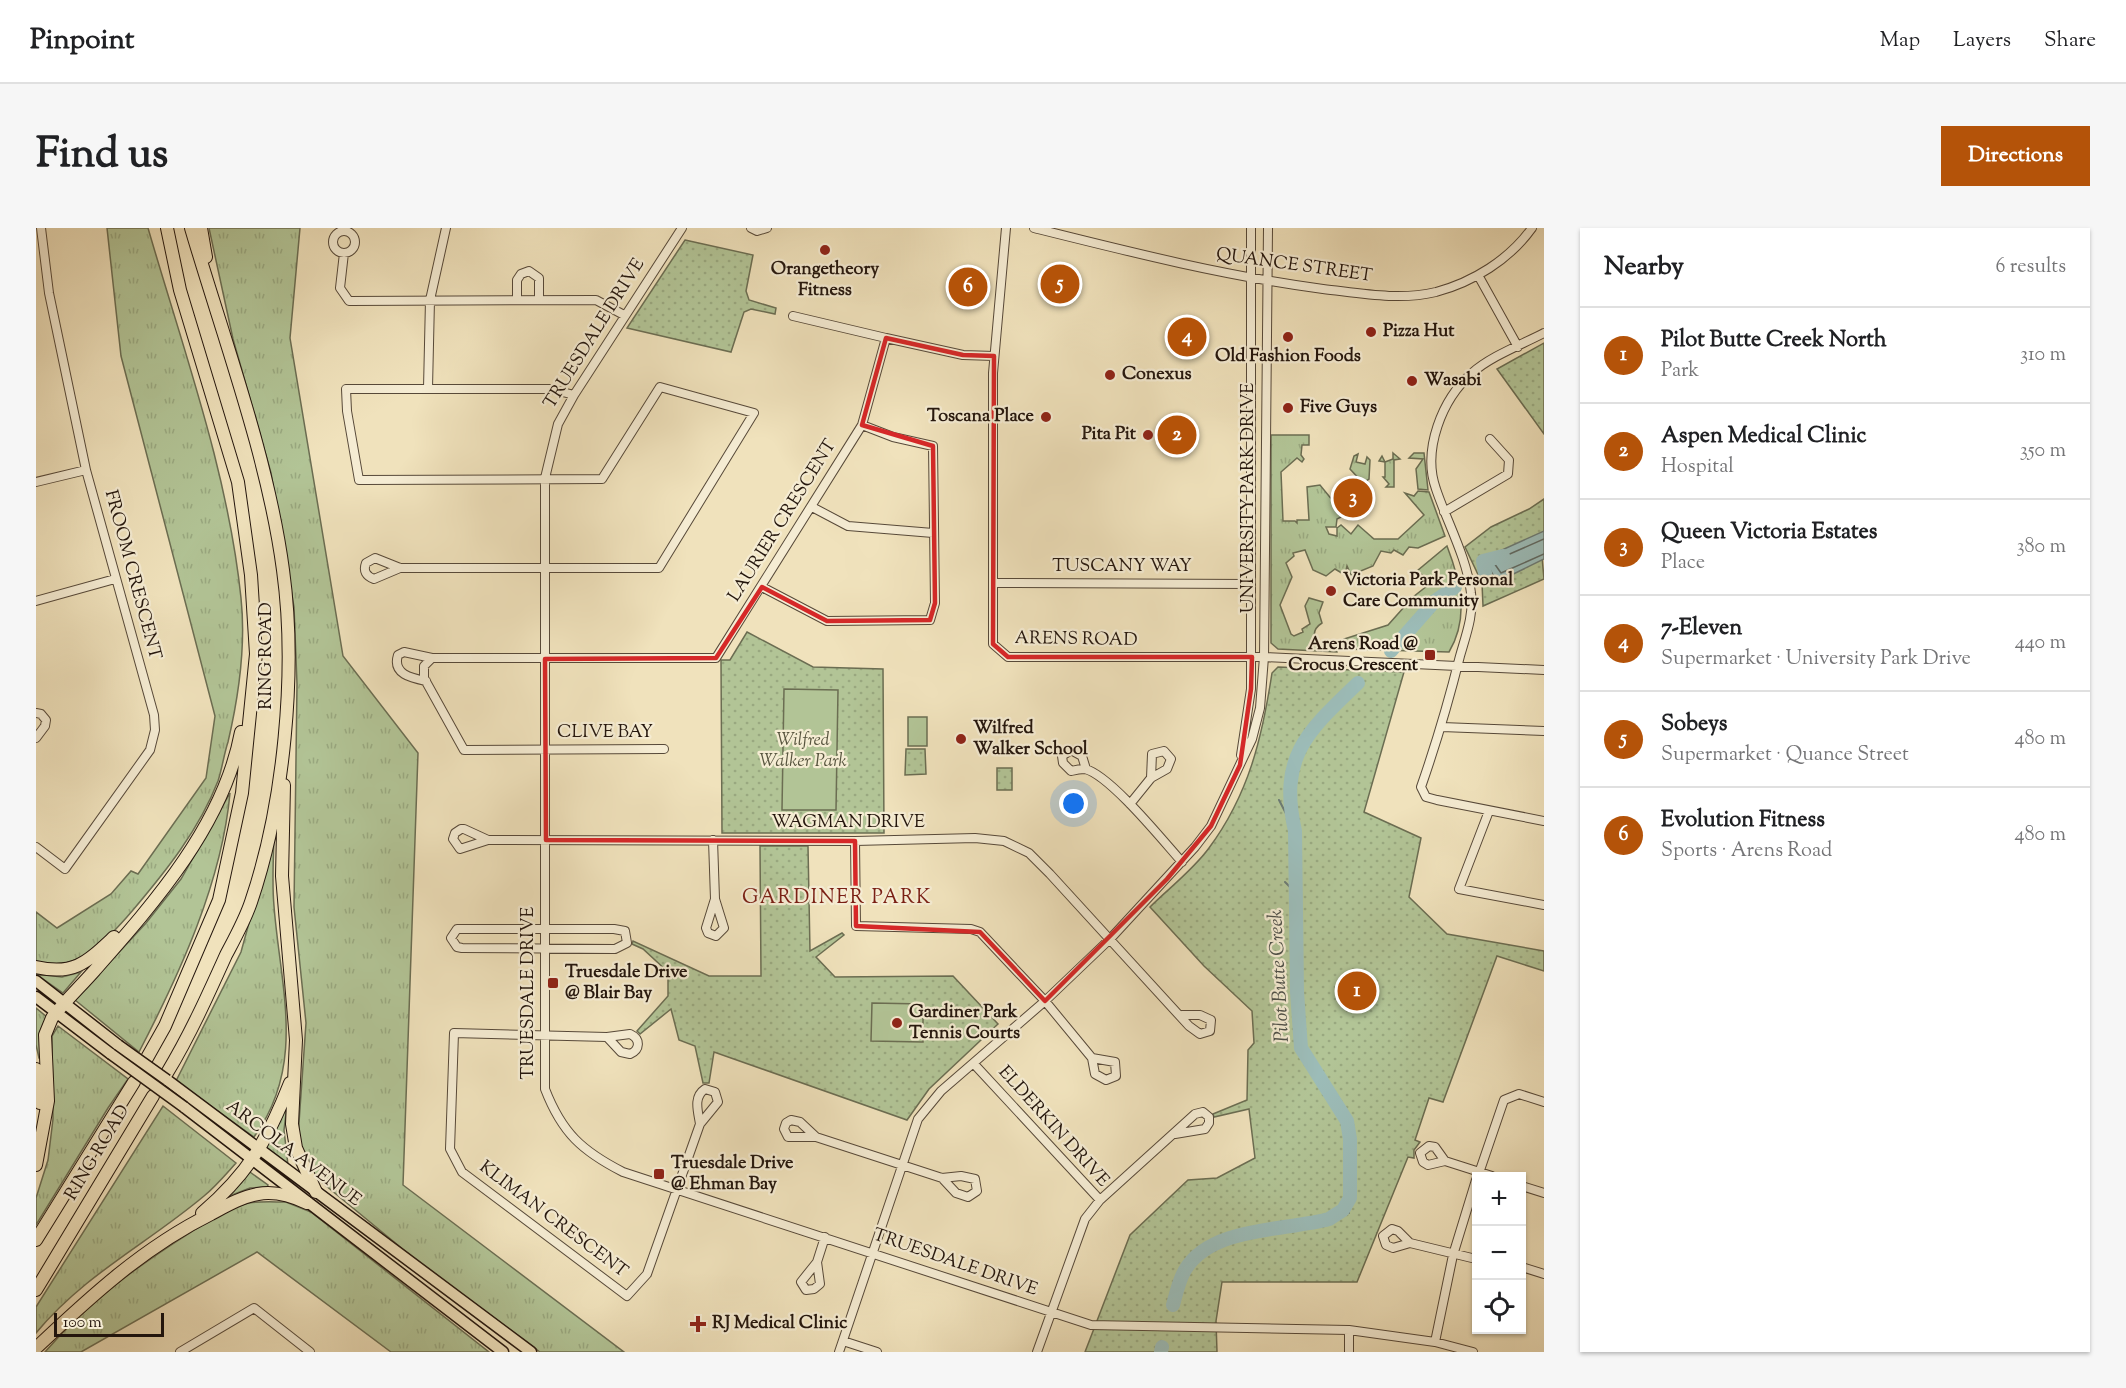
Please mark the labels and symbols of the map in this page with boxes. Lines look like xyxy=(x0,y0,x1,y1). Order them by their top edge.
street label: QUANCE STREET xyxy=(1214,242,1374,290)
marker: Orangetheory Fitness xyxy=(818,243,832,257)
street label: TRUESDALE DRIVE xyxy=(538,254,652,414)
place label: Orangetheory Fitness xyxy=(771,257,879,304)
pin: 5 xyxy=(1040,262,1080,306)
pin: 6 xyxy=(948,264,988,310)
pin: 4 xyxy=(1168,314,1206,360)
place label: Pizza Hut xyxy=(1383,319,1455,345)
marker: Pizza Hut xyxy=(1364,325,1378,339)
marker: Old Fashion Foods xyxy=(1281,330,1295,344)
place label: Old Fashion Foods xyxy=(1215,344,1361,370)
place label: Conexus xyxy=(1122,362,1192,388)
marker: Conexus xyxy=(1103,368,1117,382)
place label: Wasabi xyxy=(1424,368,1482,394)
marker: Wasabi xyxy=(1405,374,1419,388)
street label: UNIVERSITY PARK DRIVE xyxy=(1236,383,1262,613)
place label: Five Guys xyxy=(1300,395,1377,421)
marker: Five Guys xyxy=(1281,401,1295,415)
place label: Toscana Place xyxy=(927,404,1035,430)
marker: Toscana Place xyxy=(1039,410,1053,424)
pin: 2 xyxy=(1158,412,1196,458)
place label: Pita Pit xyxy=(1082,422,1137,448)
marker: Pita Pit xyxy=(1141,428,1155,442)
street label: LAURIER CRESCENT xyxy=(722,435,844,607)
pin: 3 xyxy=(1334,476,1372,520)
street label: FROOM CRESCENT xyxy=(97,487,167,663)
street label: TUSCANY WAY xyxy=(1052,554,1192,580)
place label: Victoria Park Personal Care Community xyxy=(1343,568,1514,615)
marker: Victoria Park Personal Care Community xyxy=(1324,584,1338,598)
street label: RING ROAD xyxy=(254,602,280,710)
street label: ARENS ROAD xyxy=(1014,626,1138,654)
place label: Arens Road @ Crocus Crescent xyxy=(1288,632,1419,679)
marker: Arens Road @ Crocus Crescent xyxy=(1423,648,1437,662)
place label: Wilfred Walker School xyxy=(973,716,1089,763)
street label: CLIVE BAY xyxy=(557,720,653,746)
park label: Wilfred Walker Park xyxy=(759,728,847,775)
marker: Wilfred Walker School xyxy=(954,732,968,746)
your location xyxy=(1059,789,1088,818)
street label: WAGMAN DRIVE xyxy=(771,810,925,836)
district label: GARDINER PARK xyxy=(742,884,932,913)
street label: TRUESDALE DRIVE xyxy=(516,906,542,1079)
water label: Pilot Butte Creek xyxy=(1262,909,1298,1043)
place label: Truesdale Drive @ Blair Bay xyxy=(565,960,688,1007)
pin: 1 xyxy=(1338,968,1376,1014)
marker: Truesdale Drive @ Blair Bay xyxy=(546,976,560,990)
place label: Gardiner Park Tennis Courts xyxy=(909,1000,1020,1047)
marker: Gardiner Park Tennis Courts xyxy=(890,1016,904,1030)
street label: ELDERKIN DRIVE xyxy=(991,1061,1115,1194)
street label: ARCOLA AVENUE xyxy=(220,1094,366,1214)
street label: RING ROAD xyxy=(59,1100,137,1206)
place label: Truesdale Drive @ Ehman Bay xyxy=(671,1151,794,1198)
street label: KLIMAN CRESCENT xyxy=(473,1155,633,1285)
marker: Truesdale Drive @ Ehman Bay xyxy=(652,1167,666,1181)
street label: TRUESDALE DRIVE xyxy=(869,1223,1041,1303)
scale bar xyxy=(54,1310,164,1338)
place label: RJ Medical Clinic xyxy=(712,1311,848,1337)
marker: RJ Medical Clinic xyxy=(689,1315,707,1333)

